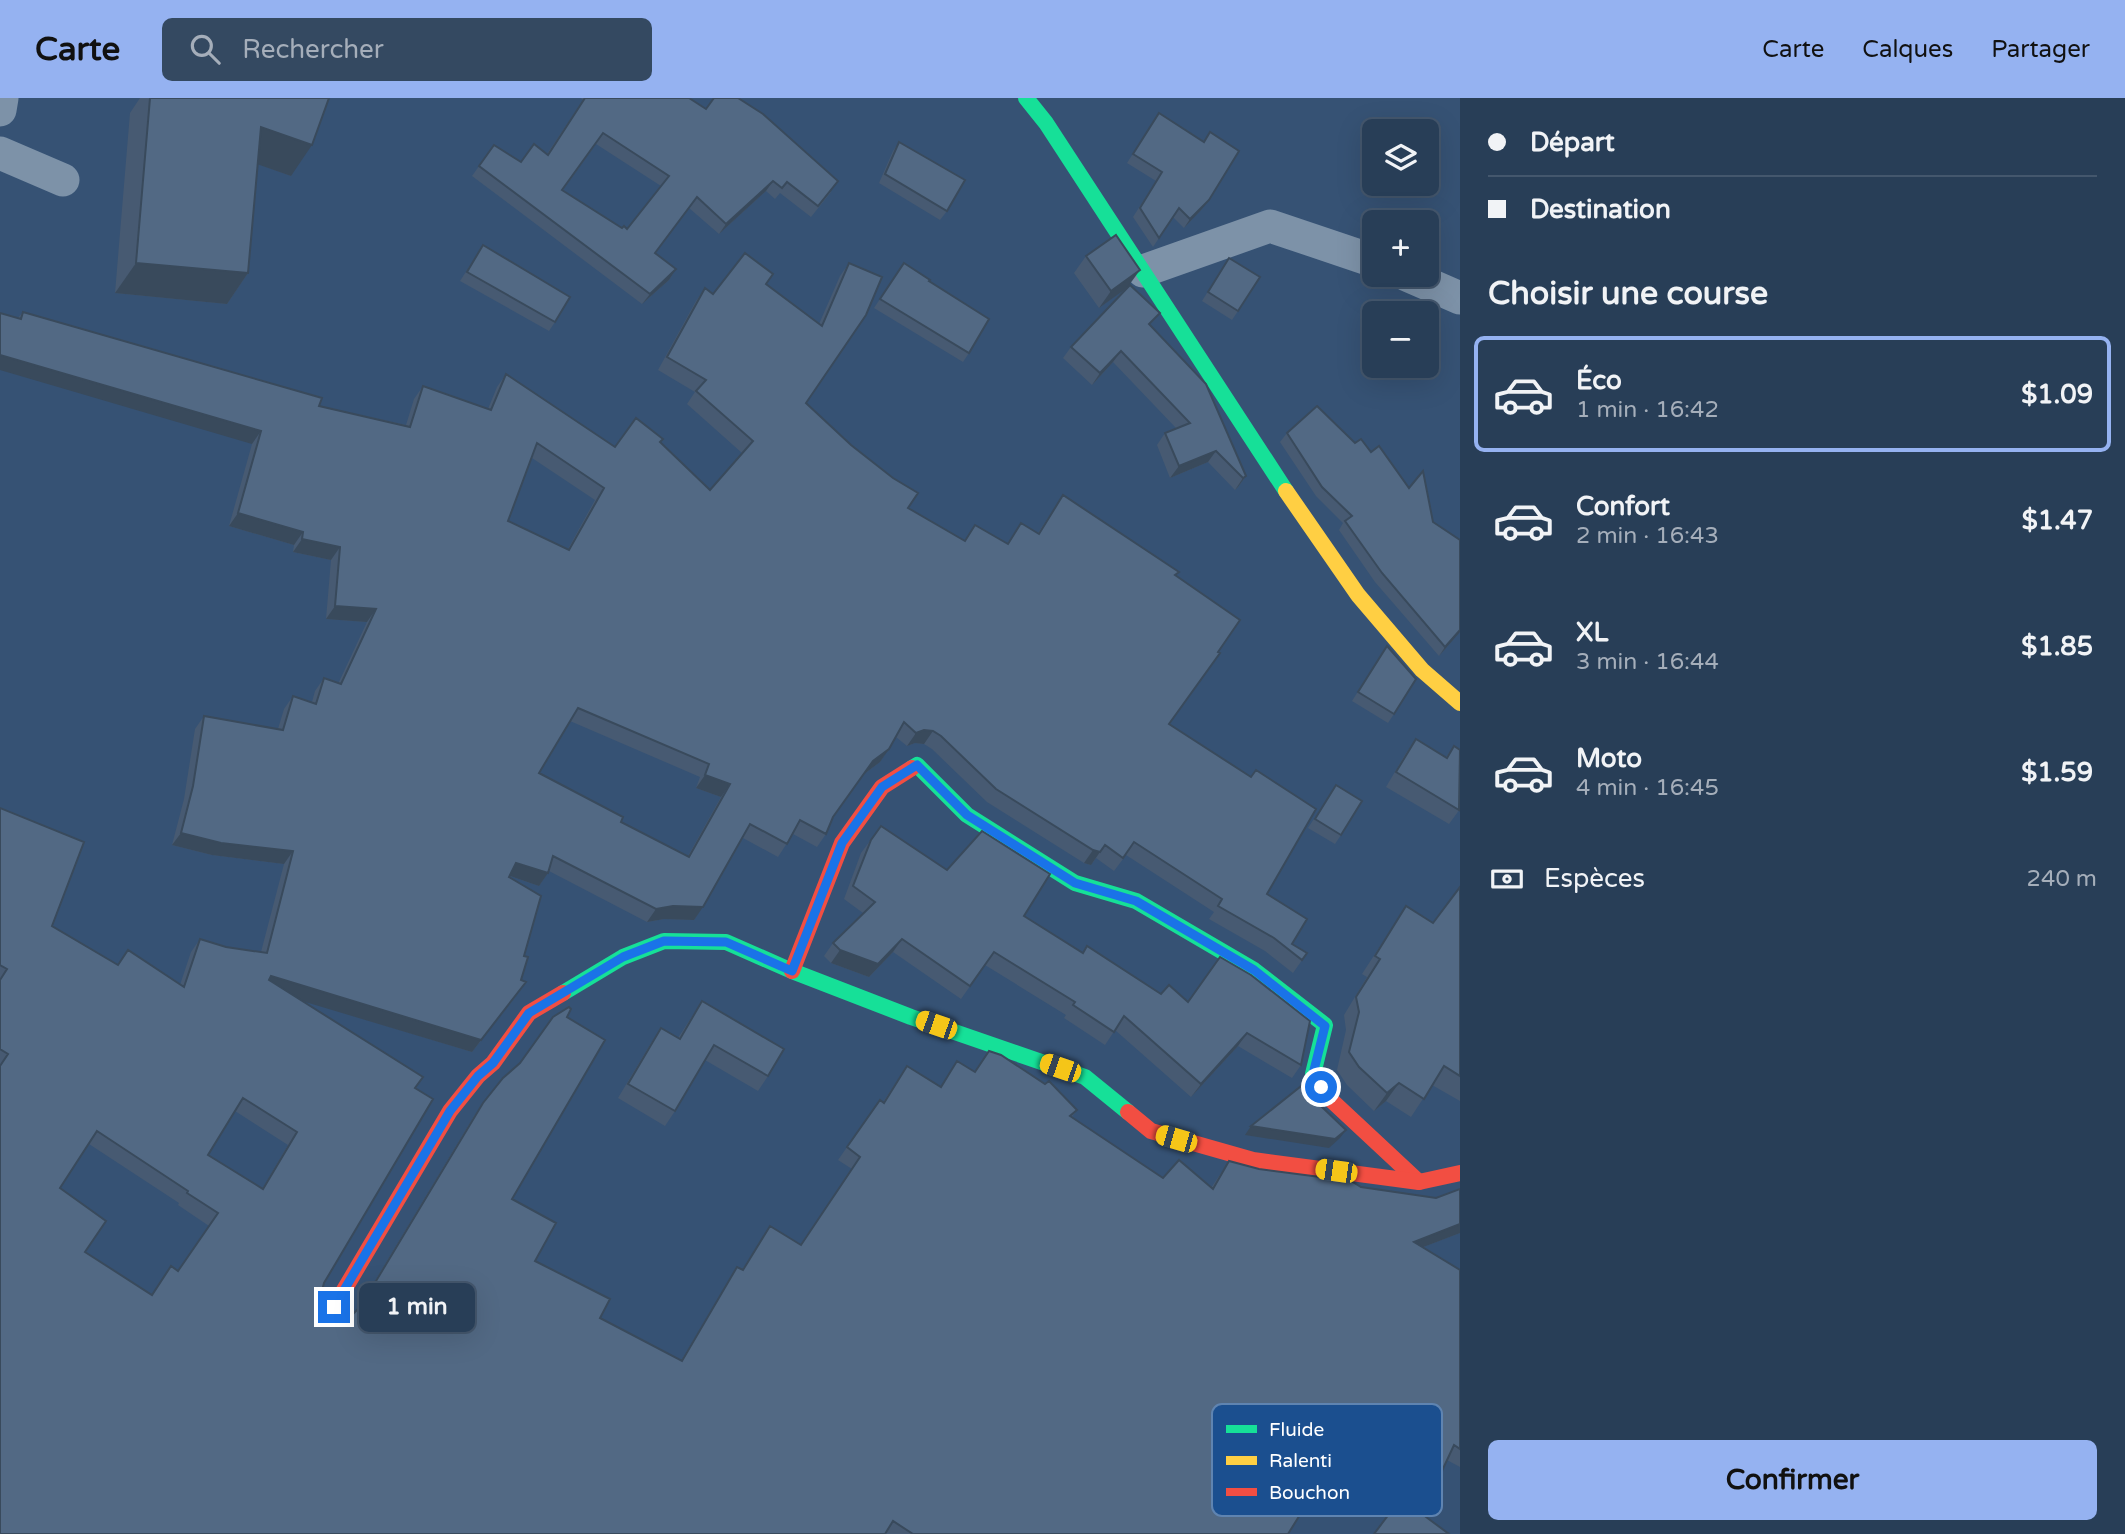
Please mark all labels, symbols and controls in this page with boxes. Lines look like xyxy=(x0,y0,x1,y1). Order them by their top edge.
search box xyxy=(162,18,652,81)
text: Carte xyxy=(35,30,120,69)
icon: search xyxy=(186,30,224,68)
text: Rechercher xyxy=(242,34,384,65)
text: Carte xyxy=(1762,35,1824,64)
text: Calques xyxy=(1862,35,1953,64)
text: Partager xyxy=(1991,35,2090,64)
map controls xyxy=(1362,119,1439,378)
button: layers xyxy=(1362,119,1439,196)
text: Départ xyxy=(1530,127,1615,158)
text: Destination xyxy=(1530,194,1671,225)
button: + xyxy=(1362,210,1439,287)
text: Choisir une course xyxy=(1488,275,1768,313)
button: − xyxy=(1362,301,1439,378)
icon: car xyxy=(1492,363,1555,426)
text: Éco xyxy=(1576,365,1622,396)
text: $1.09 xyxy=(2021,379,2093,410)
text: 1 min · 16:42 xyxy=(1576,396,1719,424)
icon: car xyxy=(1492,489,1555,552)
text: Confort xyxy=(1576,491,1670,522)
text: $1.47 xyxy=(2022,505,2093,536)
text: 2 min · 16:43 xyxy=(1576,522,1719,550)
icon: car xyxy=(1492,615,1555,678)
text: XL xyxy=(1576,617,1608,648)
text: $1.85 xyxy=(2021,631,2093,662)
text: 3 min · 16:44 xyxy=(1576,648,1719,676)
icon: car xyxy=(1492,741,1555,804)
text: Moto xyxy=(1576,743,1642,774)
text: $1.59 xyxy=(2021,757,2093,788)
text: 4 min · 16:45 xyxy=(1576,774,1719,802)
icon: cash xyxy=(1488,860,1526,898)
text: Espèces xyxy=(1544,863,1645,894)
text: 240 m xyxy=(2027,865,2097,893)
car xyxy=(913,1008,960,1042)
car xyxy=(1037,1051,1084,1085)
route start xyxy=(1305,1071,1337,1103)
car xyxy=(1153,1123,1200,1155)
car xyxy=(1314,1158,1359,1184)
callout: 1 min xyxy=(358,1282,474,1332)
route end xyxy=(318,1291,350,1323)
text: 1 min xyxy=(386,1293,448,1321)
legend xyxy=(1212,1404,1442,1516)
text: Fluide xyxy=(1269,1419,1324,1441)
button: Confirmer xyxy=(1488,1440,2097,1520)
text: Ralenti xyxy=(1269,1450,1332,1472)
text: Bouchon xyxy=(1269,1482,1350,1504)

